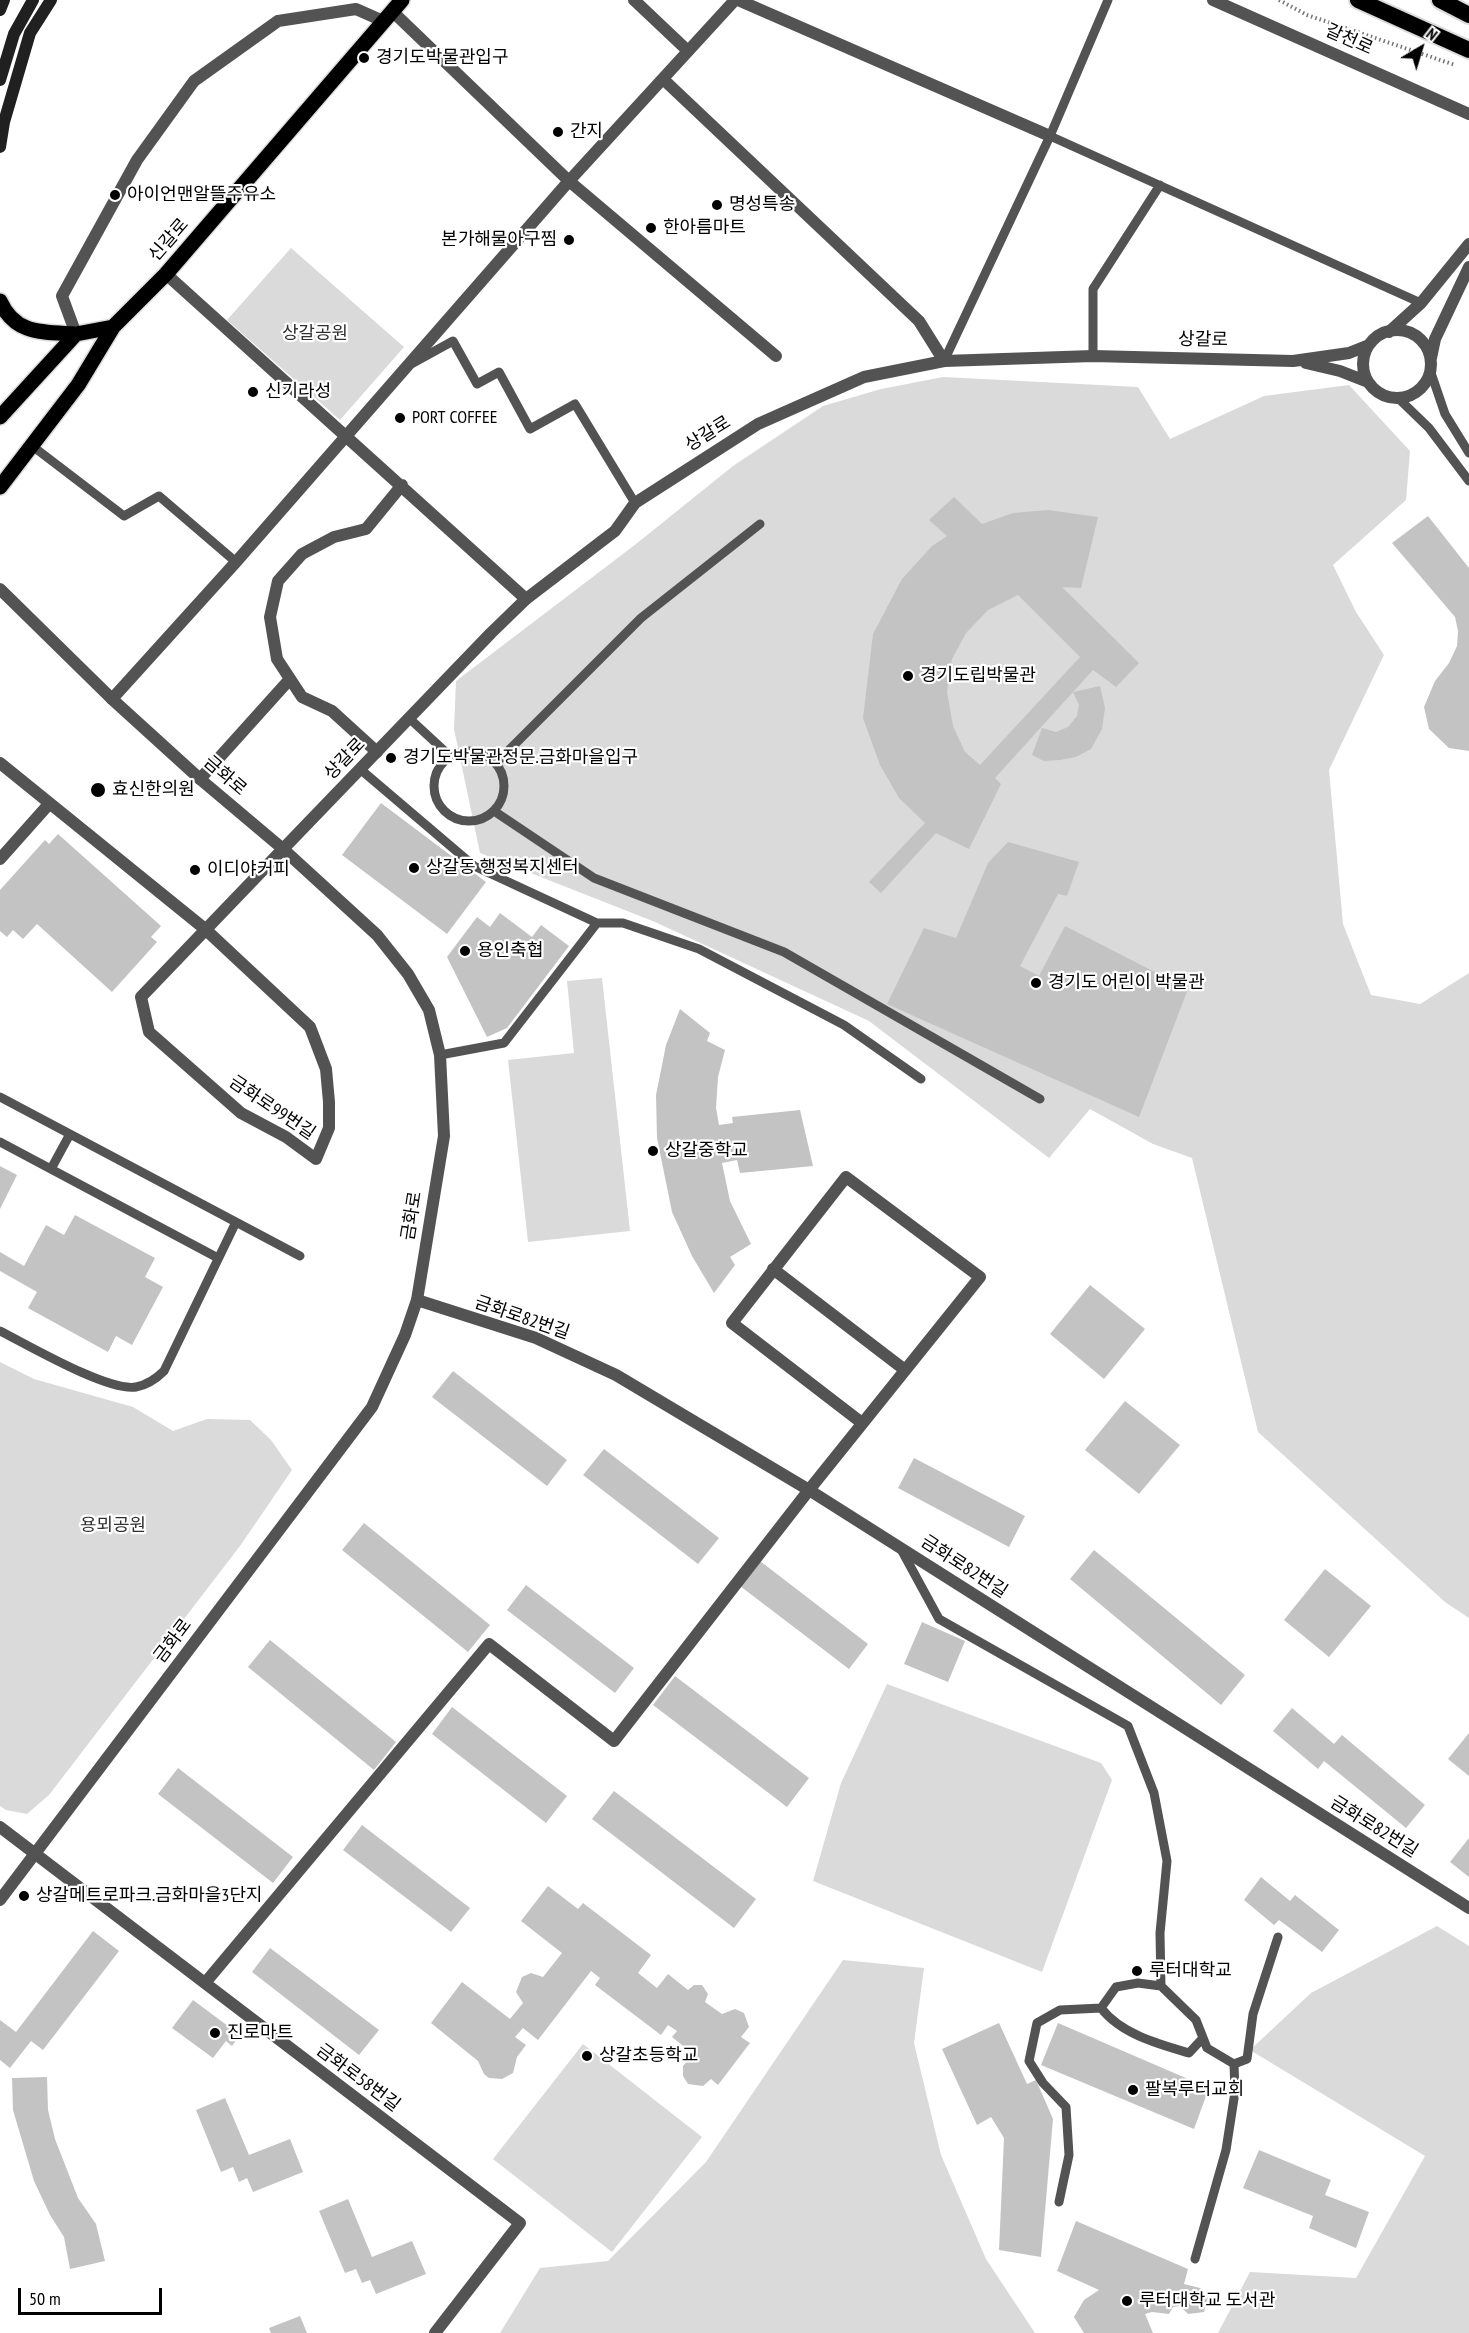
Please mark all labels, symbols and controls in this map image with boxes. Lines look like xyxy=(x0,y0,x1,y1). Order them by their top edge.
north arrow xyxy=(1391,18,1451,78)
street label: 갈천로 xyxy=(1322,20,1376,60)
text: N xyxy=(1423,23,1442,44)
place label: 경기도박물관입구 xyxy=(376,47,508,69)
marker: 경기도박물관입구 xyxy=(357,51,371,65)
place label: 간지 xyxy=(570,121,603,143)
marker: 간지 xyxy=(551,125,565,139)
place label: 아이언맨알뜰주유소 xyxy=(127,184,276,206)
marker: 아이언맨알뜰주유소 xyxy=(108,188,122,202)
place label: 명성특송 xyxy=(729,194,795,216)
marker: 명성특송 xyxy=(710,198,724,212)
street label: 신갈로 xyxy=(145,214,193,266)
place label: 한아름마트 xyxy=(663,217,746,239)
marker: 한아름마트 xyxy=(644,221,658,235)
place label: 본가해물아구찜 xyxy=(441,229,557,251)
marker: 본가해물아구찜 xyxy=(562,233,576,247)
park label: 상갈공원 xyxy=(282,323,348,345)
street label: 상갈로 xyxy=(1178,329,1228,351)
place label: 신기라성 xyxy=(265,381,331,403)
marker: 신기라성 xyxy=(246,385,260,399)
place label: PORT COFFEE xyxy=(412,407,497,429)
marker: PORT COFFEE xyxy=(393,411,407,425)
street label: 상갈로 xyxy=(681,412,735,456)
place label: 경기도립박물관 xyxy=(920,665,1036,687)
marker: 경기도립박물관 xyxy=(901,669,915,683)
street label: 상갈로 xyxy=(320,734,370,784)
place label: 경기도박물관정문.금화마을입구 xyxy=(403,747,638,769)
marker: 경기도박물관정문.금화마을입구 xyxy=(384,751,398,765)
street label: 금화로 xyxy=(199,752,251,800)
place label: 효신한의원 xyxy=(112,779,195,801)
marker: 효신한의원 xyxy=(89,781,107,799)
place label: 상갈동 행정복지센터 xyxy=(426,857,579,879)
place label: 이디야커피 xyxy=(207,859,290,881)
marker: 상갈동 행정복지센터 xyxy=(407,861,421,875)
marker: 이디야커피 xyxy=(188,863,202,877)
place label: 용인축협 xyxy=(477,940,543,962)
marker: 용인축협 xyxy=(458,944,472,958)
place label: 경기도 어린이 박물관 xyxy=(1048,972,1205,994)
marker: 경기도 어린이 박물관 xyxy=(1029,976,1043,990)
street label: 금화로99번길 xyxy=(225,1071,319,1145)
place label: 상갈중학교 xyxy=(665,1140,748,1162)
marker: 상갈중학교 xyxy=(646,1144,660,1158)
street label: 금화로 xyxy=(397,1190,427,1242)
street label: 금화로82번길 xyxy=(472,1292,572,1344)
park label: 용뫼공원 xyxy=(80,1515,146,1537)
street label: 금화로82번길 xyxy=(917,1531,1011,1603)
street label: 금화로 xyxy=(149,1615,197,1667)
street label: 금화로82번길 xyxy=(1326,1792,1422,1862)
place label: 상갈메트로파크.금화마을3단지 xyxy=(36,1885,263,1907)
marker: 상갈메트로파크.금화마을3단지 xyxy=(17,1889,31,1903)
place label: 루터대학교 xyxy=(1149,1960,1232,1982)
marker: 루터대학교 xyxy=(1130,1964,1144,1978)
place label: 진로마트 xyxy=(227,2022,293,2044)
marker: 진로마트 xyxy=(208,2026,222,2040)
street label: 금화로58번길 xyxy=(312,2040,404,2116)
place label: 상갈초등학교 xyxy=(599,2045,698,2067)
marker: 상갈초등학교 xyxy=(580,2049,594,2063)
place label: 팔복루터교회 xyxy=(1145,2079,1244,2101)
marker: 팔복루터교회 xyxy=(1126,2083,1140,2097)
scale bar xyxy=(21,2276,165,2314)
text: 50 m xyxy=(29,2287,61,2310)
place label: 루터대학교 도서관 xyxy=(1139,2290,1275,2312)
marker: 루터대학교 도서관 xyxy=(1120,2294,1134,2308)

